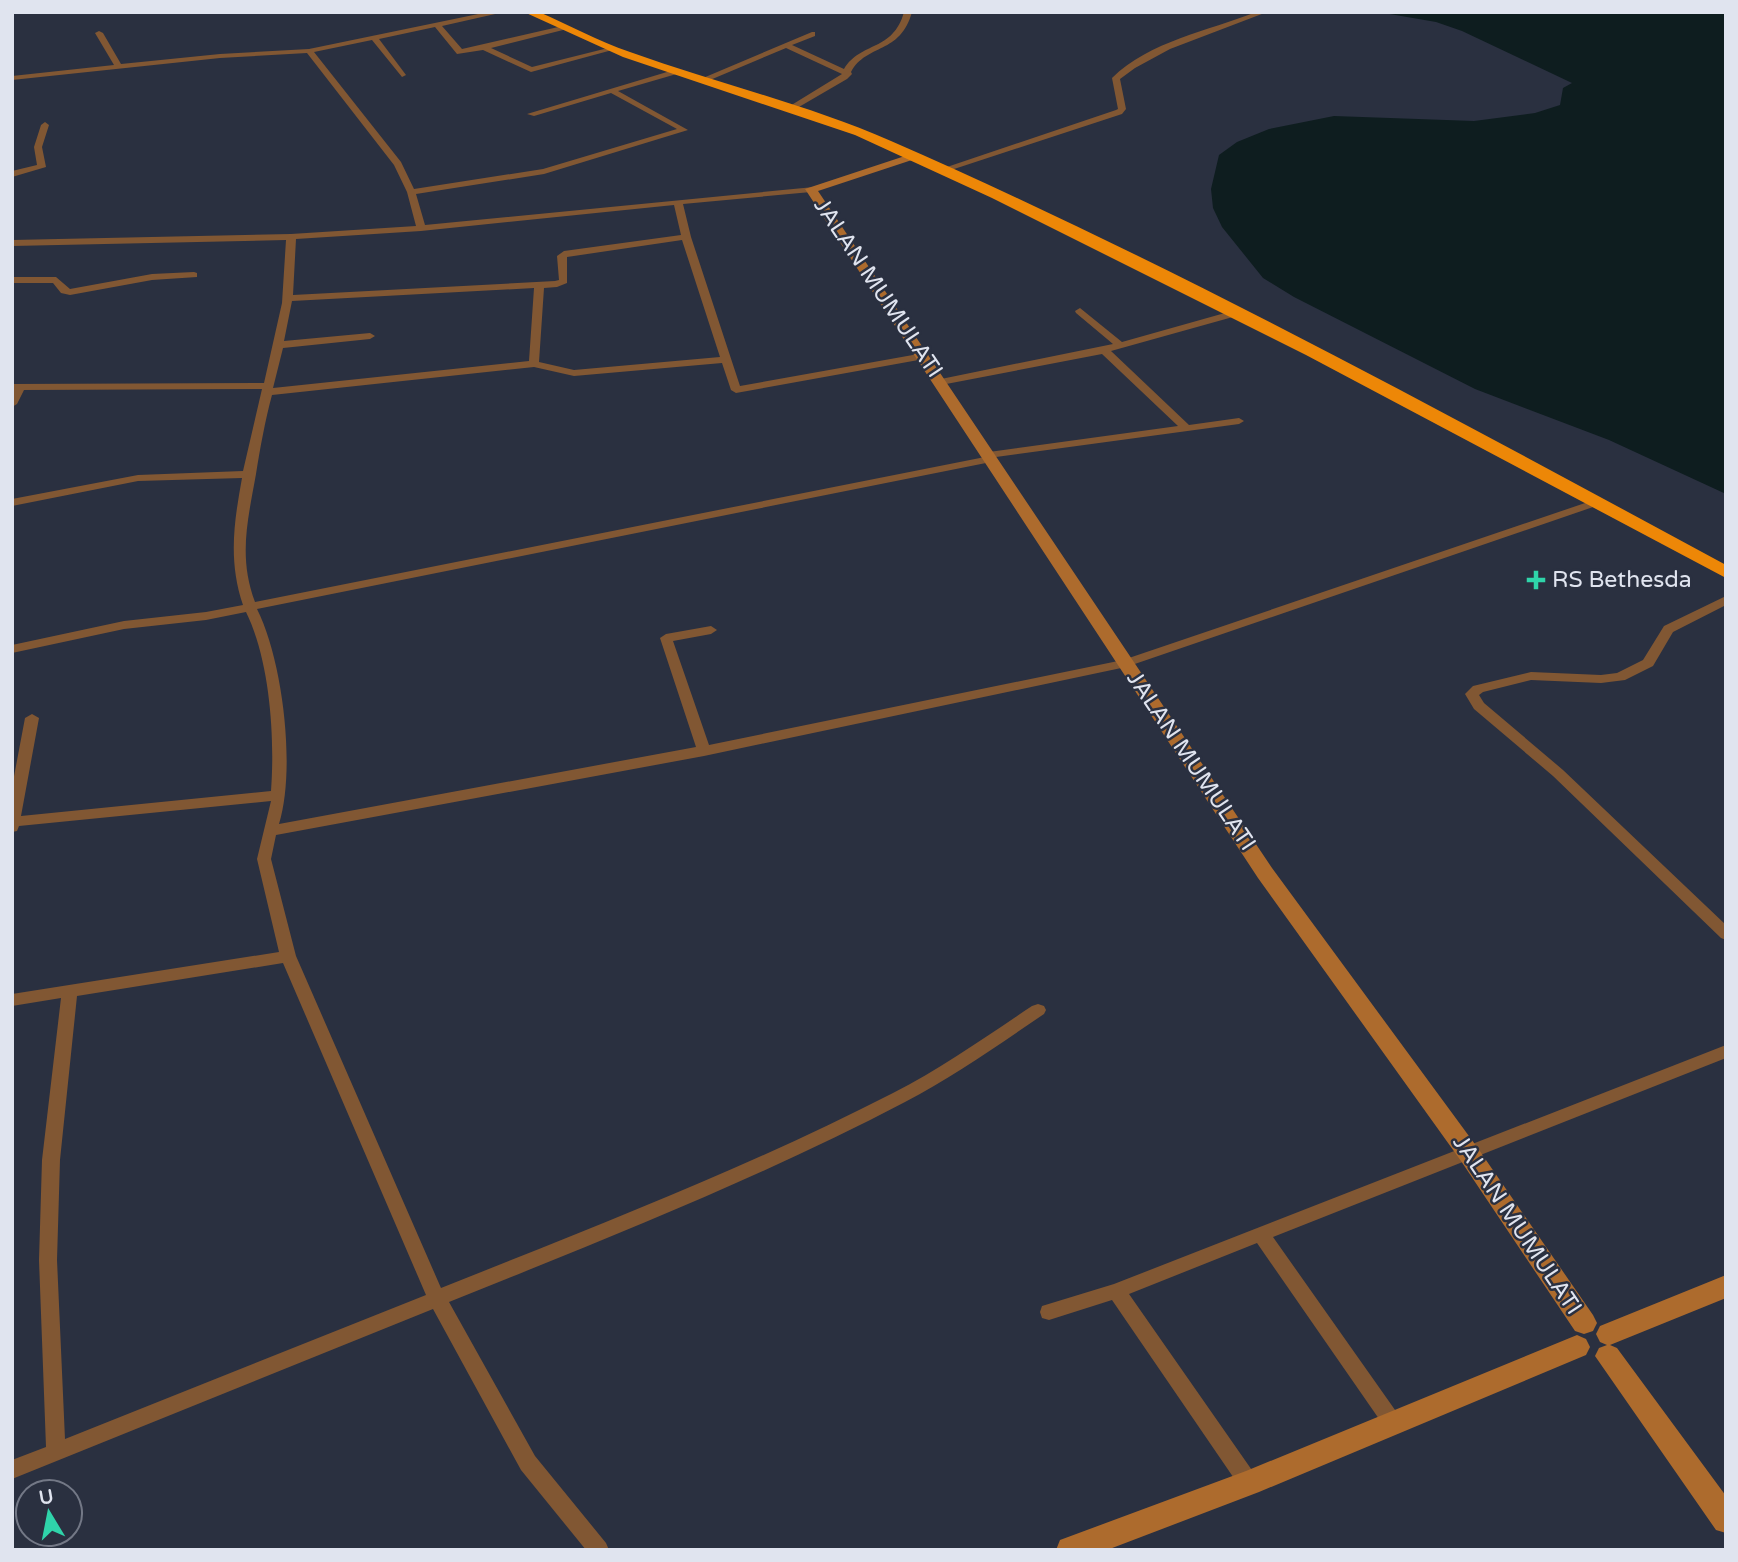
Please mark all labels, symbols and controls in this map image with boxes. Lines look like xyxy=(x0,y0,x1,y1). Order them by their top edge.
street label: JALAN MUMULATI xyxy=(807,193,949,383)
place label: RS Bethesda xyxy=(1552,566,1692,594)
marker: RS Bethesda xyxy=(1526,570,1546,590)
street label: JALAN MUMULATI xyxy=(1120,666,1262,856)
street label: JALAN MUMULATI xyxy=(1446,1130,1588,1320)
north arrow xyxy=(14,1478,84,1548)
text: U xyxy=(37,1485,55,1509)

